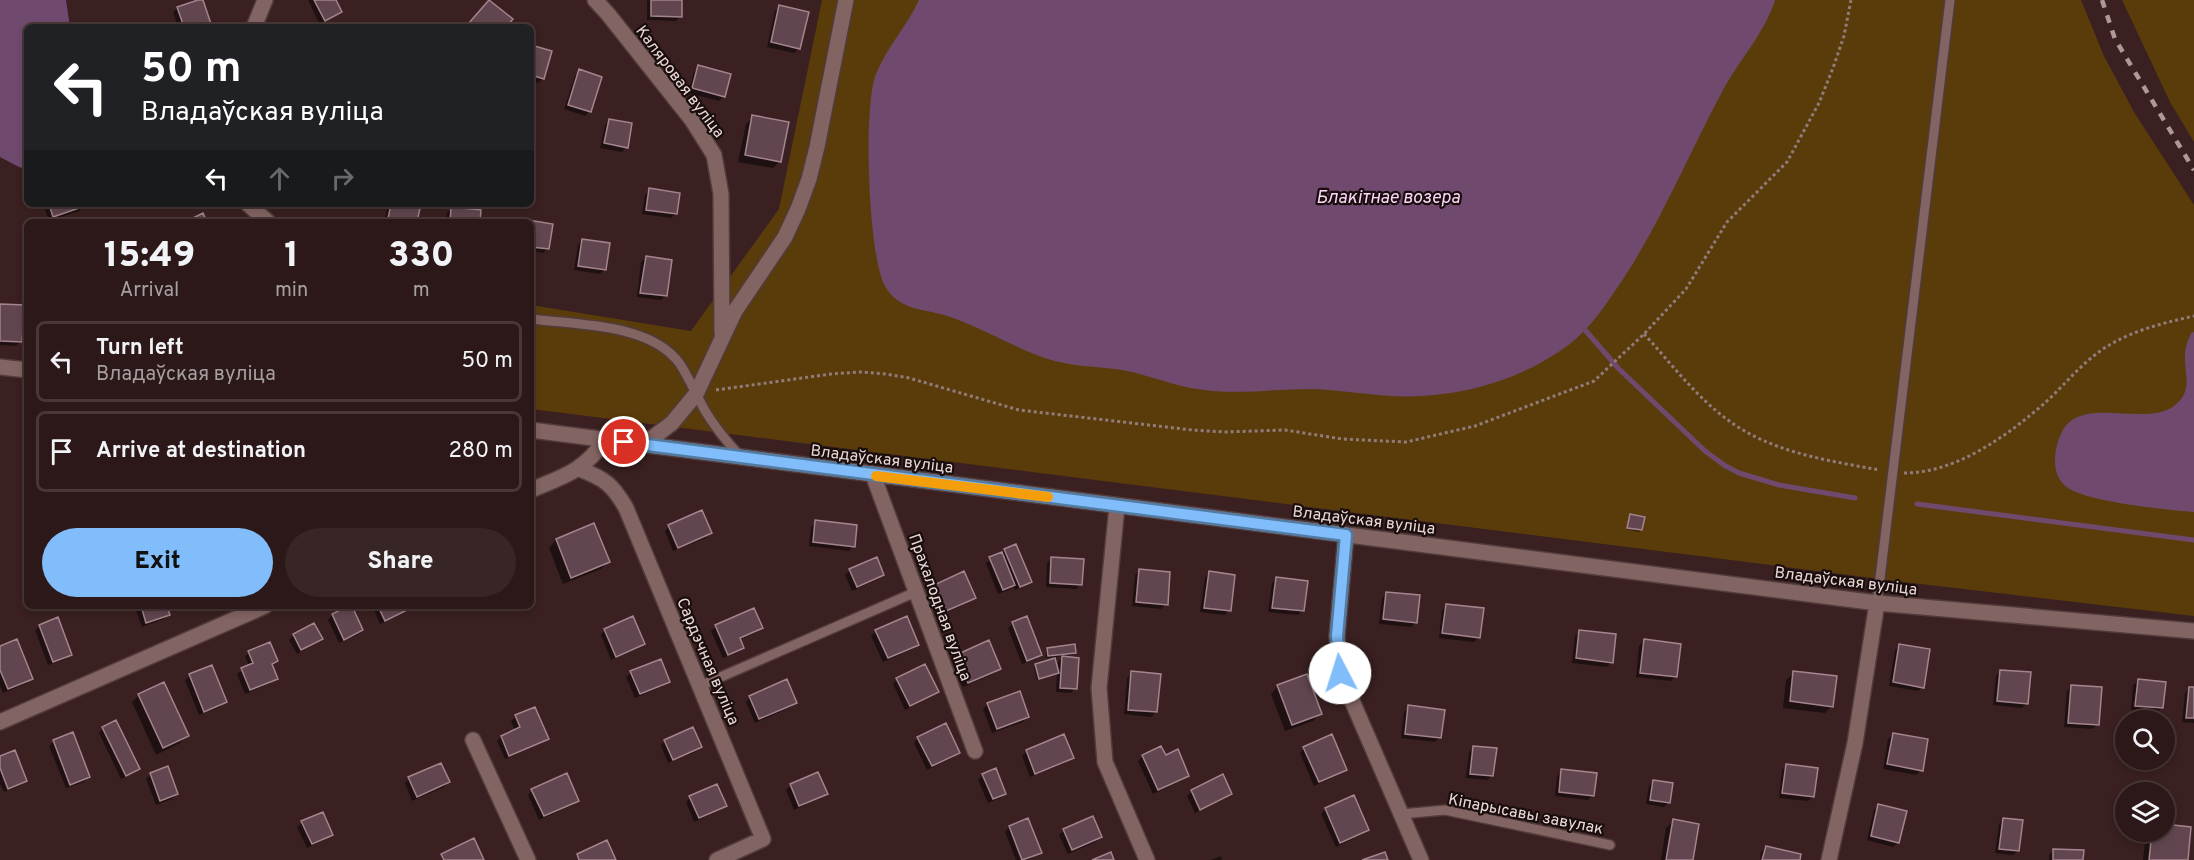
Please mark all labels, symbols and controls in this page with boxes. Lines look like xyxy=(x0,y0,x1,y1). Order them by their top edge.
street label: Каляровая вуліца xyxy=(631,22,728,142)
text: 50 m xyxy=(141,44,242,97)
icon: left xyxy=(42,48,120,126)
text: Владаўская вуліца xyxy=(141,96,384,130)
icon: left xyxy=(200,162,233,195)
icon: ahead xyxy=(263,162,296,195)
icon: right xyxy=(326,162,359,195)
water label: Блакітнае возера xyxy=(1316,187,1461,210)
text: 15:49 xyxy=(104,234,195,280)
text: 1 xyxy=(284,234,299,280)
text: 330 xyxy=(388,234,454,280)
text: Arrival xyxy=(120,278,179,304)
text: min xyxy=(275,278,308,304)
text: m xyxy=(413,278,430,304)
text: Turn left xyxy=(96,335,184,362)
icon: left xyxy=(45,345,78,378)
text: 50 m xyxy=(461,348,513,375)
text: Владаўская вуліца xyxy=(96,362,276,388)
pin xyxy=(598,416,649,467)
icon: arrive xyxy=(607,425,640,458)
icon: arrive xyxy=(45,435,78,468)
text: Arrive at destination xyxy=(96,438,306,465)
text: 280 m xyxy=(448,438,513,465)
street label: Владаўская вуліца xyxy=(809,441,954,479)
street label: Владаўская вуліца xyxy=(1291,502,1436,540)
button: Exit xyxy=(42,528,273,597)
button: Share xyxy=(285,528,516,597)
street label: Прахалодная вуліца xyxy=(903,531,975,684)
street label: Владаўская вуліца xyxy=(1773,563,1918,601)
street label: Сардэчная вуліца xyxy=(671,595,743,728)
position arrow xyxy=(1308,641,1372,705)
map controls xyxy=(2115,710,2175,842)
button: search xyxy=(2115,710,2175,770)
button: layers xyxy=(2115,782,2175,842)
street label: Кіпарысавы завулак xyxy=(1446,790,1605,840)

